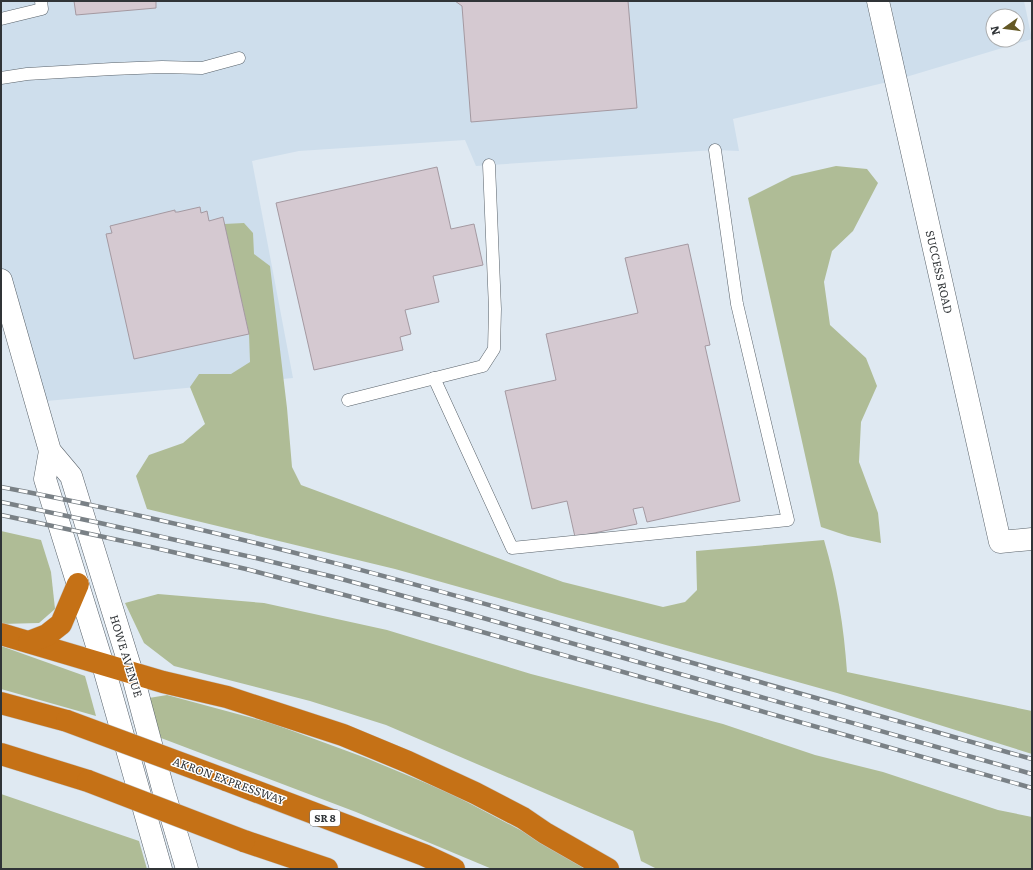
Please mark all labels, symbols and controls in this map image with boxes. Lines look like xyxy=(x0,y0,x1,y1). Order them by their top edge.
north arrow xyxy=(985,8,1025,48)
text: N xyxy=(985,24,1003,37)
street label: SUCCESS ROAD xyxy=(923,229,957,315)
street label: HOWE AVENUE xyxy=(107,612,147,699)
street label: AKRON EXPRESSWAY xyxy=(171,752,288,808)
road number: SR 8 xyxy=(310,810,340,826)

